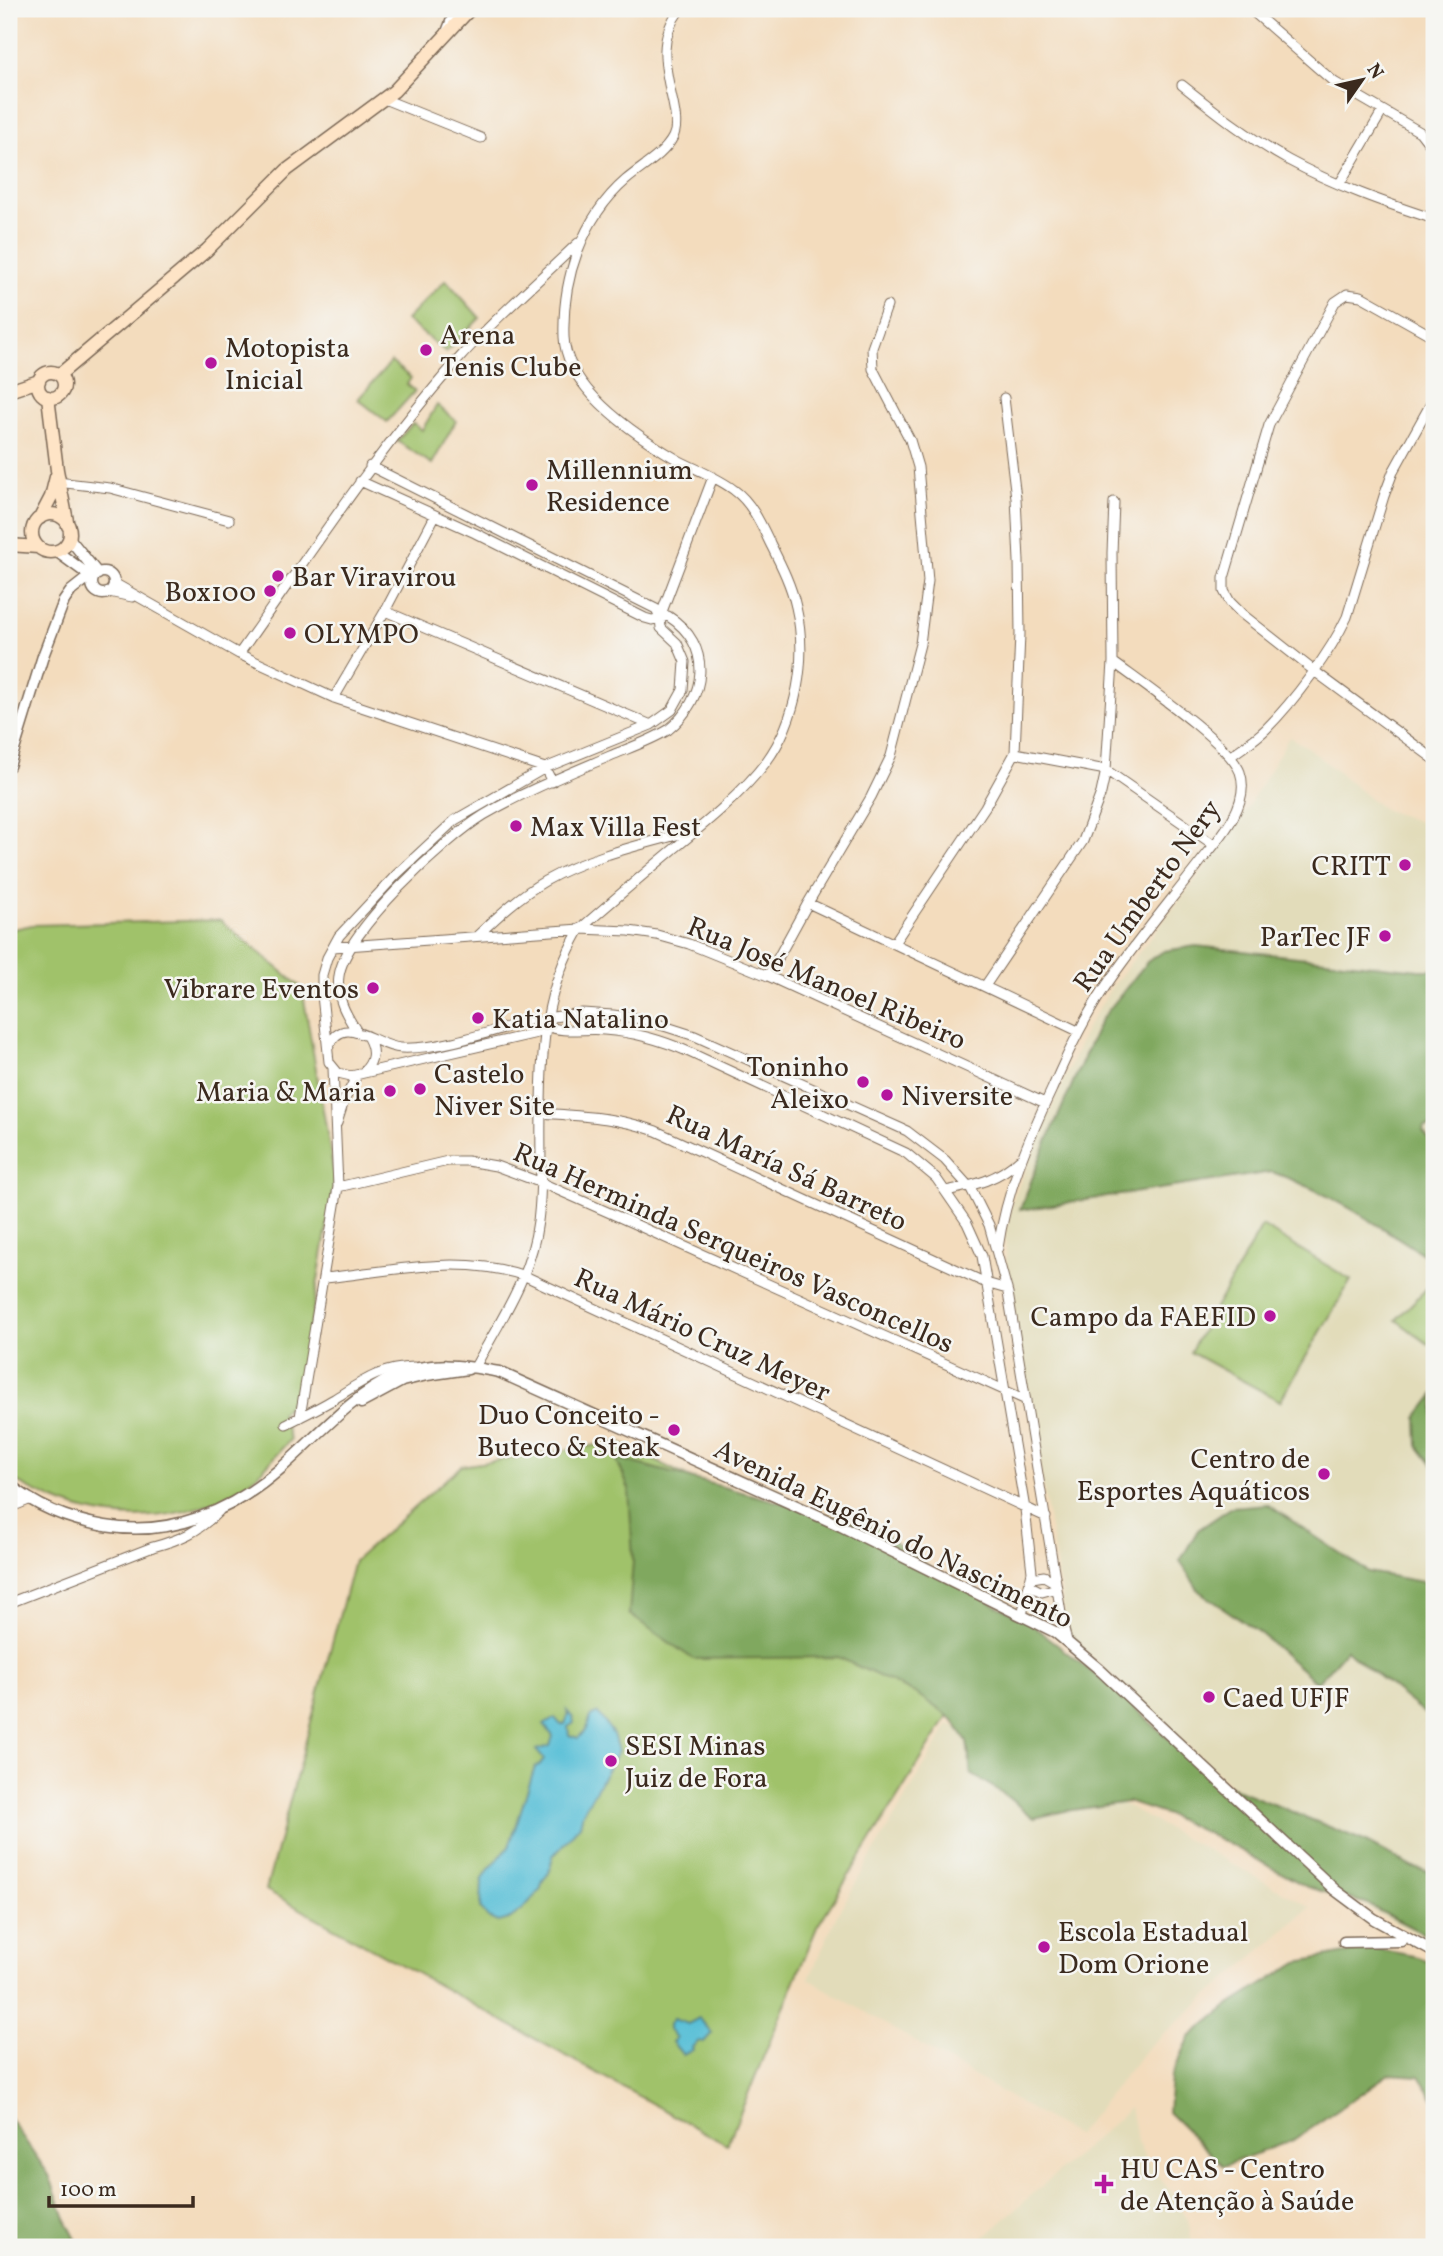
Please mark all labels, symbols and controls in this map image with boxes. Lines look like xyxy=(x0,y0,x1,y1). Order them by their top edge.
north arrow xyxy=(1328,46,1398,116)
text: N xyxy=(1360,59,1389,85)
place label: Arena Tenis Clube xyxy=(440,317,581,388)
place label: Motopista Inicial xyxy=(225,330,350,401)
marker: Arena Tenis Clube xyxy=(418,342,434,358)
marker: Motopista Inicial xyxy=(203,355,219,371)
place label: Millennium Residence xyxy=(546,452,693,523)
marker: Millennium Residence xyxy=(524,477,540,493)
place label: Bar Viravirou xyxy=(292,559,457,598)
marker: Bar Viravirou xyxy=(270,568,286,584)
place label: Box100 xyxy=(165,574,256,613)
marker: Box100 xyxy=(262,583,278,599)
place label: OLYMPO xyxy=(304,616,419,655)
marker: OLYMPO xyxy=(282,625,298,641)
street label: Rua Umberto Nery xyxy=(1065,792,1231,1001)
place label: Max Villa Fest xyxy=(530,809,701,848)
marker: Max Villa Fest xyxy=(508,818,524,834)
place label: CRITT xyxy=(1312,848,1391,887)
marker: CRITT xyxy=(1397,857,1413,873)
street label: Rua José Manoel Ribeiro xyxy=(681,908,972,1061)
place label: ParTec JF xyxy=(1260,919,1371,958)
marker: ParTec JF xyxy=(1377,928,1393,944)
place label: Vibrare Eventos xyxy=(163,971,359,1010)
marker: Vibrare Eventos xyxy=(365,980,381,996)
place label: Katia Natalino xyxy=(492,1001,669,1040)
marker: Katia Natalino xyxy=(470,1010,486,1026)
place label: Toninho Aleixo xyxy=(746,1049,849,1120)
place label: Castelo Niver Site xyxy=(434,1056,555,1127)
place label: Maria & Maria xyxy=(196,1074,376,1113)
marker: Toninho Aleixo xyxy=(855,1074,871,1090)
place label: Niversite xyxy=(901,1078,1013,1117)
marker: Castelo Niver Site xyxy=(412,1081,428,1097)
marker: Maria & Maria xyxy=(382,1083,398,1099)
marker: Niversite xyxy=(879,1087,895,1103)
street label: Rua María Sá Barreto xyxy=(659,1096,913,1242)
street label: Rua Herminda Serqueiros Vasconcellos xyxy=(506,1134,960,1364)
street label: Rua Mário Cruz Meyer xyxy=(567,1260,837,1413)
place label: Campo da FAEFID xyxy=(1030,1299,1256,1338)
marker: Campo da FAEFID xyxy=(1262,1308,1278,1324)
place label: Duo Conceito - Buteco & Steak xyxy=(477,1397,660,1468)
marker: Duo Conceito - Buteco & Steak xyxy=(666,1422,682,1438)
street label: Avenida Eugênio do Nascimento xyxy=(707,1431,1079,1639)
place label: Centro de Esportes Aquáticos xyxy=(1077,1441,1310,1512)
marker: Centro de Esportes Aquáticos xyxy=(1316,1466,1332,1482)
place label: Caed UFJF xyxy=(1223,1680,1349,1719)
marker: Caed UFJF xyxy=(1201,1689,1217,1705)
place label: SESI Minas Juiz de Fora xyxy=(625,1728,768,1799)
marker: SESI Minas Juiz de Fora xyxy=(603,1753,619,1769)
place label: Escola Estadual Dom Orione xyxy=(1058,1914,1248,1985)
marker: Escola Estadual Dom Orione xyxy=(1036,1939,1052,1955)
place label: HU CAS - Centro de Atenção à Saúde xyxy=(1120,2151,1354,2222)
scale bar xyxy=(49,2165,192,2209)
marker: HU CAS - Centro de Atenção à Saúde xyxy=(1094,2174,1114,2194)
text: 100 m xyxy=(60,2176,117,2205)

